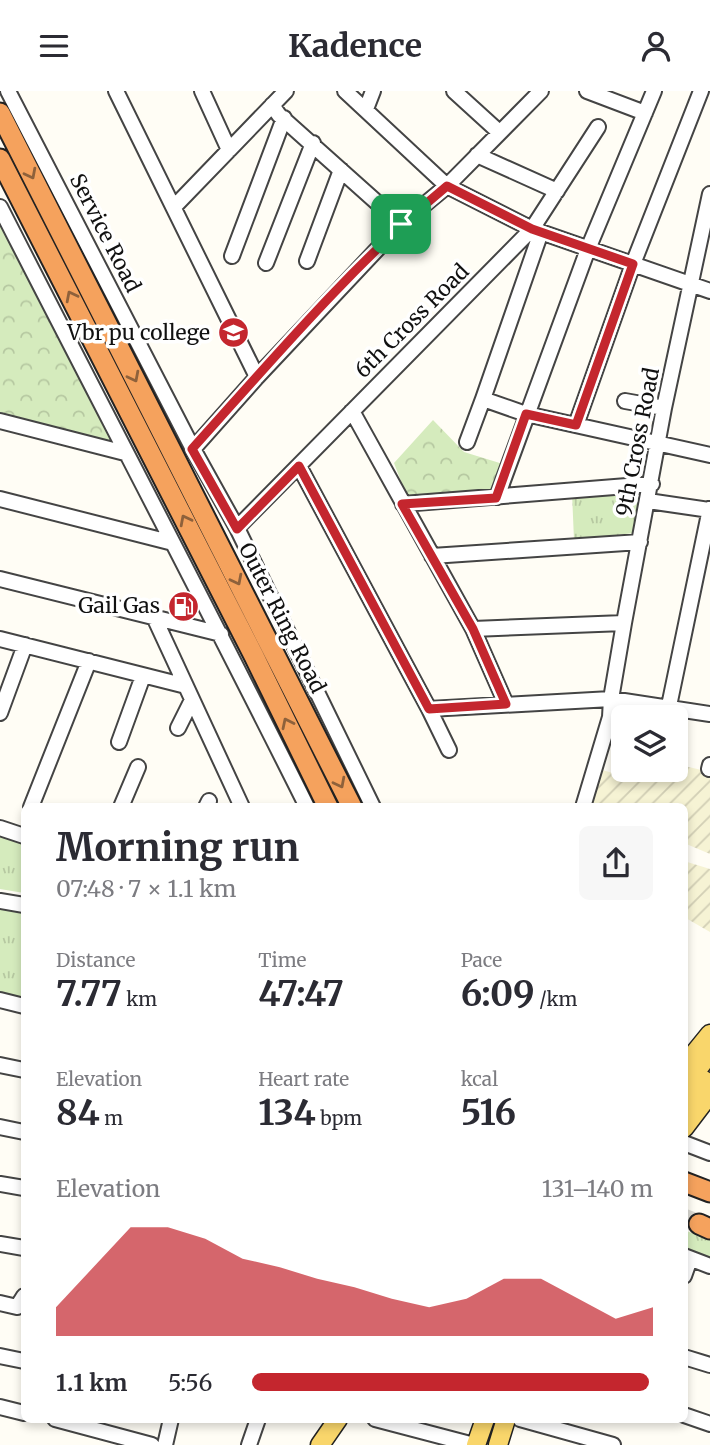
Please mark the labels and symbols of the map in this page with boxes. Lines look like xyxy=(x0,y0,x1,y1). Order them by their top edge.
one-way arrow xyxy=(23,167,36,179)
street label: Service Road xyxy=(64,169,147,297)
pin xyxy=(371,194,431,254)
street label: 6th Cross Road xyxy=(349,258,475,383)
one-way arrow xyxy=(65,291,79,303)
school or university icon: Vbr pu college xyxy=(216,316,250,350)
place label: Vbr pu college xyxy=(66,319,210,346)
street label: 9th Cross Road xyxy=(610,365,665,519)
one-way arrow xyxy=(126,370,140,382)
one-way arrow xyxy=(180,515,194,527)
street label: Outer Ring Road xyxy=(233,538,332,698)
one-way arrow xyxy=(229,573,243,585)
fuel station icon: Gail Gas xyxy=(166,589,200,623)
place label: Gail Gas xyxy=(78,592,160,619)
one-way arrow xyxy=(282,718,296,730)
one-way arrow xyxy=(331,776,345,788)

